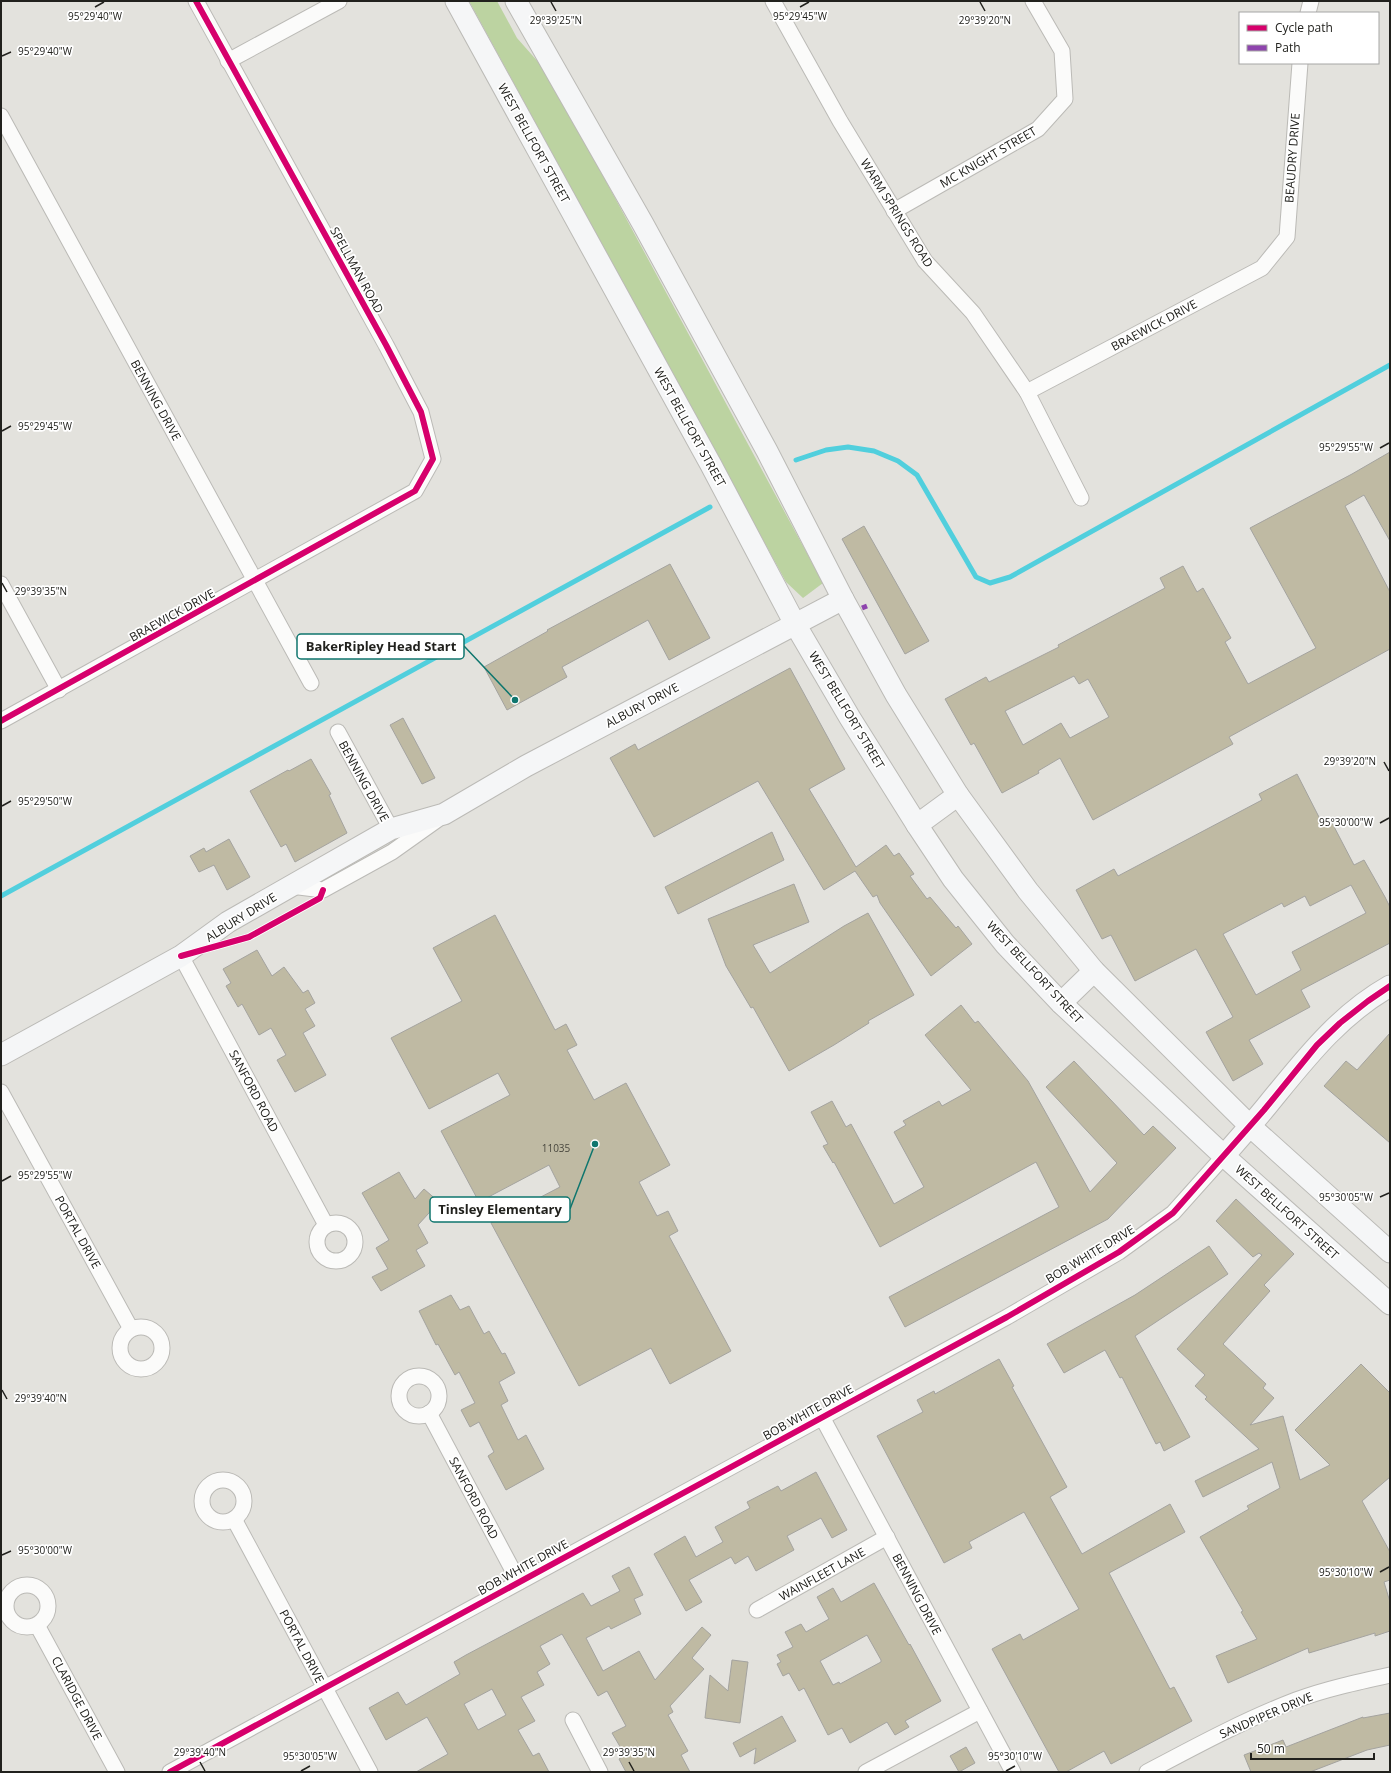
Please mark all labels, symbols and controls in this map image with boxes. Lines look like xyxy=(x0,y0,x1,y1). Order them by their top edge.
text: 95°29'40"W xyxy=(68,9,123,23)
text: 95°29'45"W xyxy=(773,9,828,23)
legend xyxy=(1239,12,1379,64)
text: 29°39'25"N xyxy=(530,13,582,27)
text: 29°39'20"N xyxy=(959,13,1011,27)
text: Cycle path xyxy=(1275,19,1333,36)
text: Path xyxy=(1275,39,1301,56)
text: 95°29'40"W xyxy=(18,44,73,58)
street label: WEST BELLFORT STREET xyxy=(494,80,574,206)
street label: BEAUDRY DRIVE xyxy=(1280,113,1304,203)
street label: MC KNIGHT STREET xyxy=(937,122,1040,192)
street label: WARM SPRINGS ROAD xyxy=(857,155,937,271)
street label: SPELLMAN ROAD xyxy=(326,224,388,316)
street label: BRAEWICK DRIVE xyxy=(1108,295,1200,355)
street label: BENNING DRIVE xyxy=(127,357,185,443)
street label: WEST BELLFORT STREET xyxy=(650,364,730,490)
text: 95°29'45"W xyxy=(18,419,73,433)
text: 95°29'55"W xyxy=(1319,440,1374,454)
text: 29°39'35"N xyxy=(15,584,67,598)
street label: BRAEWICK DRIVE xyxy=(126,584,218,646)
callout: BakerRipley Head Start xyxy=(297,634,464,659)
text: BakerRipley Head Start xyxy=(306,637,457,655)
street label: WEST BELLFORT STREET xyxy=(805,648,889,772)
street label: ALBURY DRIVE xyxy=(602,679,682,731)
street label: BENNING DRIVE xyxy=(335,738,393,824)
text: 29°39'20"N xyxy=(1324,754,1376,768)
text: 95°29'50"W xyxy=(18,794,73,808)
text: 95°30'00"W xyxy=(1319,815,1374,829)
street label: ALBURY DRIVE xyxy=(202,888,280,946)
street label: WEST BELLFORT STREET xyxy=(983,917,1087,1027)
street label: SANFORD ROAD xyxy=(225,1047,283,1135)
house number: 11035 xyxy=(542,1141,571,1155)
street label: WEST BELLFORT STREET xyxy=(1231,1161,1343,1263)
text: 95°29'55"W xyxy=(18,1168,73,1182)
text: 95°30'05"W xyxy=(1319,1190,1374,1204)
street label: PORTAL DRIVE xyxy=(51,1193,105,1271)
callout: Tinsley Elementary xyxy=(430,1197,570,1222)
text: Tinsley Elementary xyxy=(438,1200,562,1218)
street label: BOB WHITE DRIVE xyxy=(1042,1221,1138,1287)
street label: BOB WHITE DRIVE xyxy=(760,1380,856,1444)
text: 29°39'40"N xyxy=(15,1391,67,1405)
street label: SANFORD ROAD xyxy=(445,1454,503,1542)
street label: BOB WHITE DRIVE xyxy=(475,1535,571,1599)
text: 95°30'00"W xyxy=(18,1543,73,1557)
street label: WAINFLEET LANE xyxy=(776,1543,868,1605)
street label: BENNING DRIVE xyxy=(888,1550,946,1638)
text: 95°30'10"W xyxy=(1319,1565,1374,1579)
street label: PORTAL DRIVE xyxy=(276,1606,328,1686)
street label: CLARIDGE DRIVE xyxy=(48,1653,106,1743)
street label: SANDPIPER DRIVE xyxy=(1217,1688,1315,1742)
scale bar xyxy=(1251,1735,1374,1761)
text: 50 m xyxy=(1257,1740,1285,1757)
text: 29°39'40"N xyxy=(174,1745,226,1759)
text: 29°39'35"N xyxy=(603,1745,655,1759)
text: 95°30'05"W xyxy=(283,1749,338,1763)
text: 95°30'10"W xyxy=(988,1749,1043,1763)

